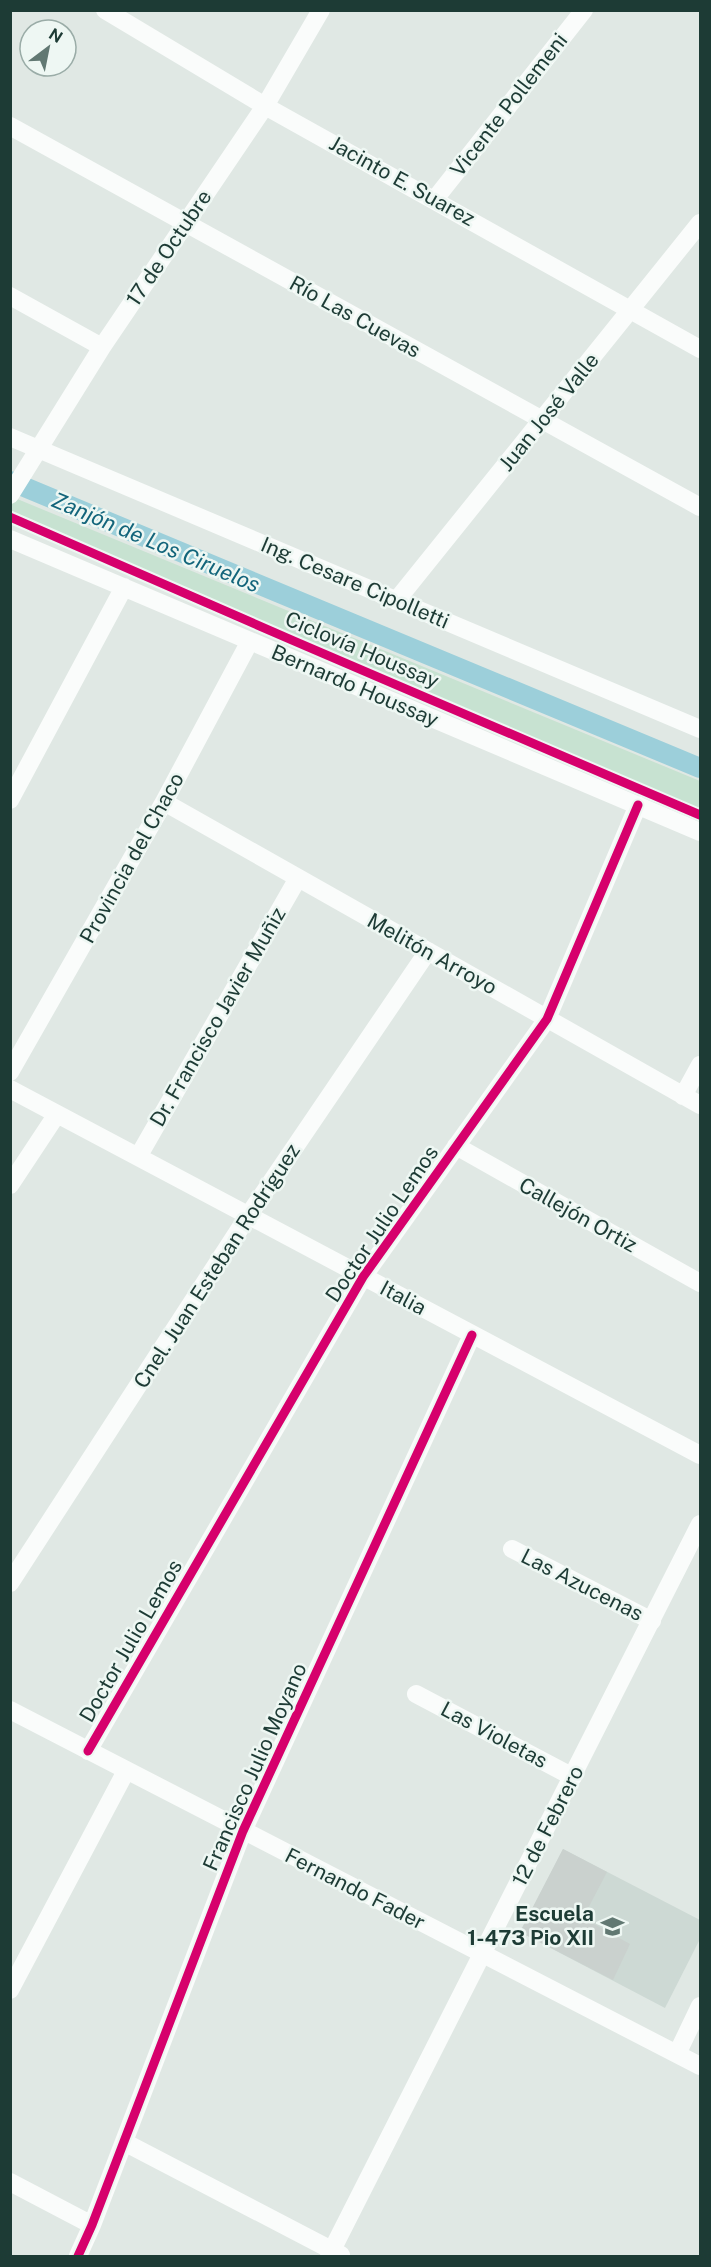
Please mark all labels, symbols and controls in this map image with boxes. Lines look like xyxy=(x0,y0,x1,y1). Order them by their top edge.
north arrow xyxy=(18,18,78,78)
text: N xyxy=(45,24,66,47)
street label: Vicente Pollemeni xyxy=(445,28,572,181)
street label: Jacinto E. Suarez xyxy=(325,130,479,231)
street label: 17 de Octubre xyxy=(121,185,217,310)
street label: Río Las Cuevas xyxy=(285,270,425,363)
street label: Juan José Valle xyxy=(493,348,604,476)
water label: Zanjón de Los Ciruelos xyxy=(48,486,264,598)
street label: Ing. Cesare Cipolletti xyxy=(257,532,453,634)
street label: Ciclovía Houssay xyxy=(282,606,443,693)
street label: Bernardo Houssay xyxy=(268,639,443,732)
street label: Provincia del Chaco xyxy=(74,768,189,947)
street label: Dr. Francisco Javier Muñiz xyxy=(144,903,291,1131)
street label: Melitón Arroyo xyxy=(363,908,502,1000)
street label: Cnel. Juan Esteban Rodríguez xyxy=(128,1139,305,1393)
street label: Doctor Julio Lemos xyxy=(320,1141,443,1307)
street label: Callejón Ortiz xyxy=(515,1172,642,1257)
street label: Italia xyxy=(376,1275,431,1320)
street label: Las Azucenas xyxy=(517,1543,647,1626)
street label: Doctor Julio Lemos xyxy=(74,1555,187,1726)
street label: Francisco Julio Moyano xyxy=(197,1659,312,1875)
street label: Las Violetas xyxy=(437,1696,552,1773)
street label: 12 de Febrero xyxy=(507,1761,589,1890)
street label: Fernando Fader xyxy=(281,1842,429,1935)
place label: Escuela 1-473 Pio XII xyxy=(467,1901,594,1950)
school or university icon: Escuela 1-473 Pio XII xyxy=(599,1913,625,1939)

